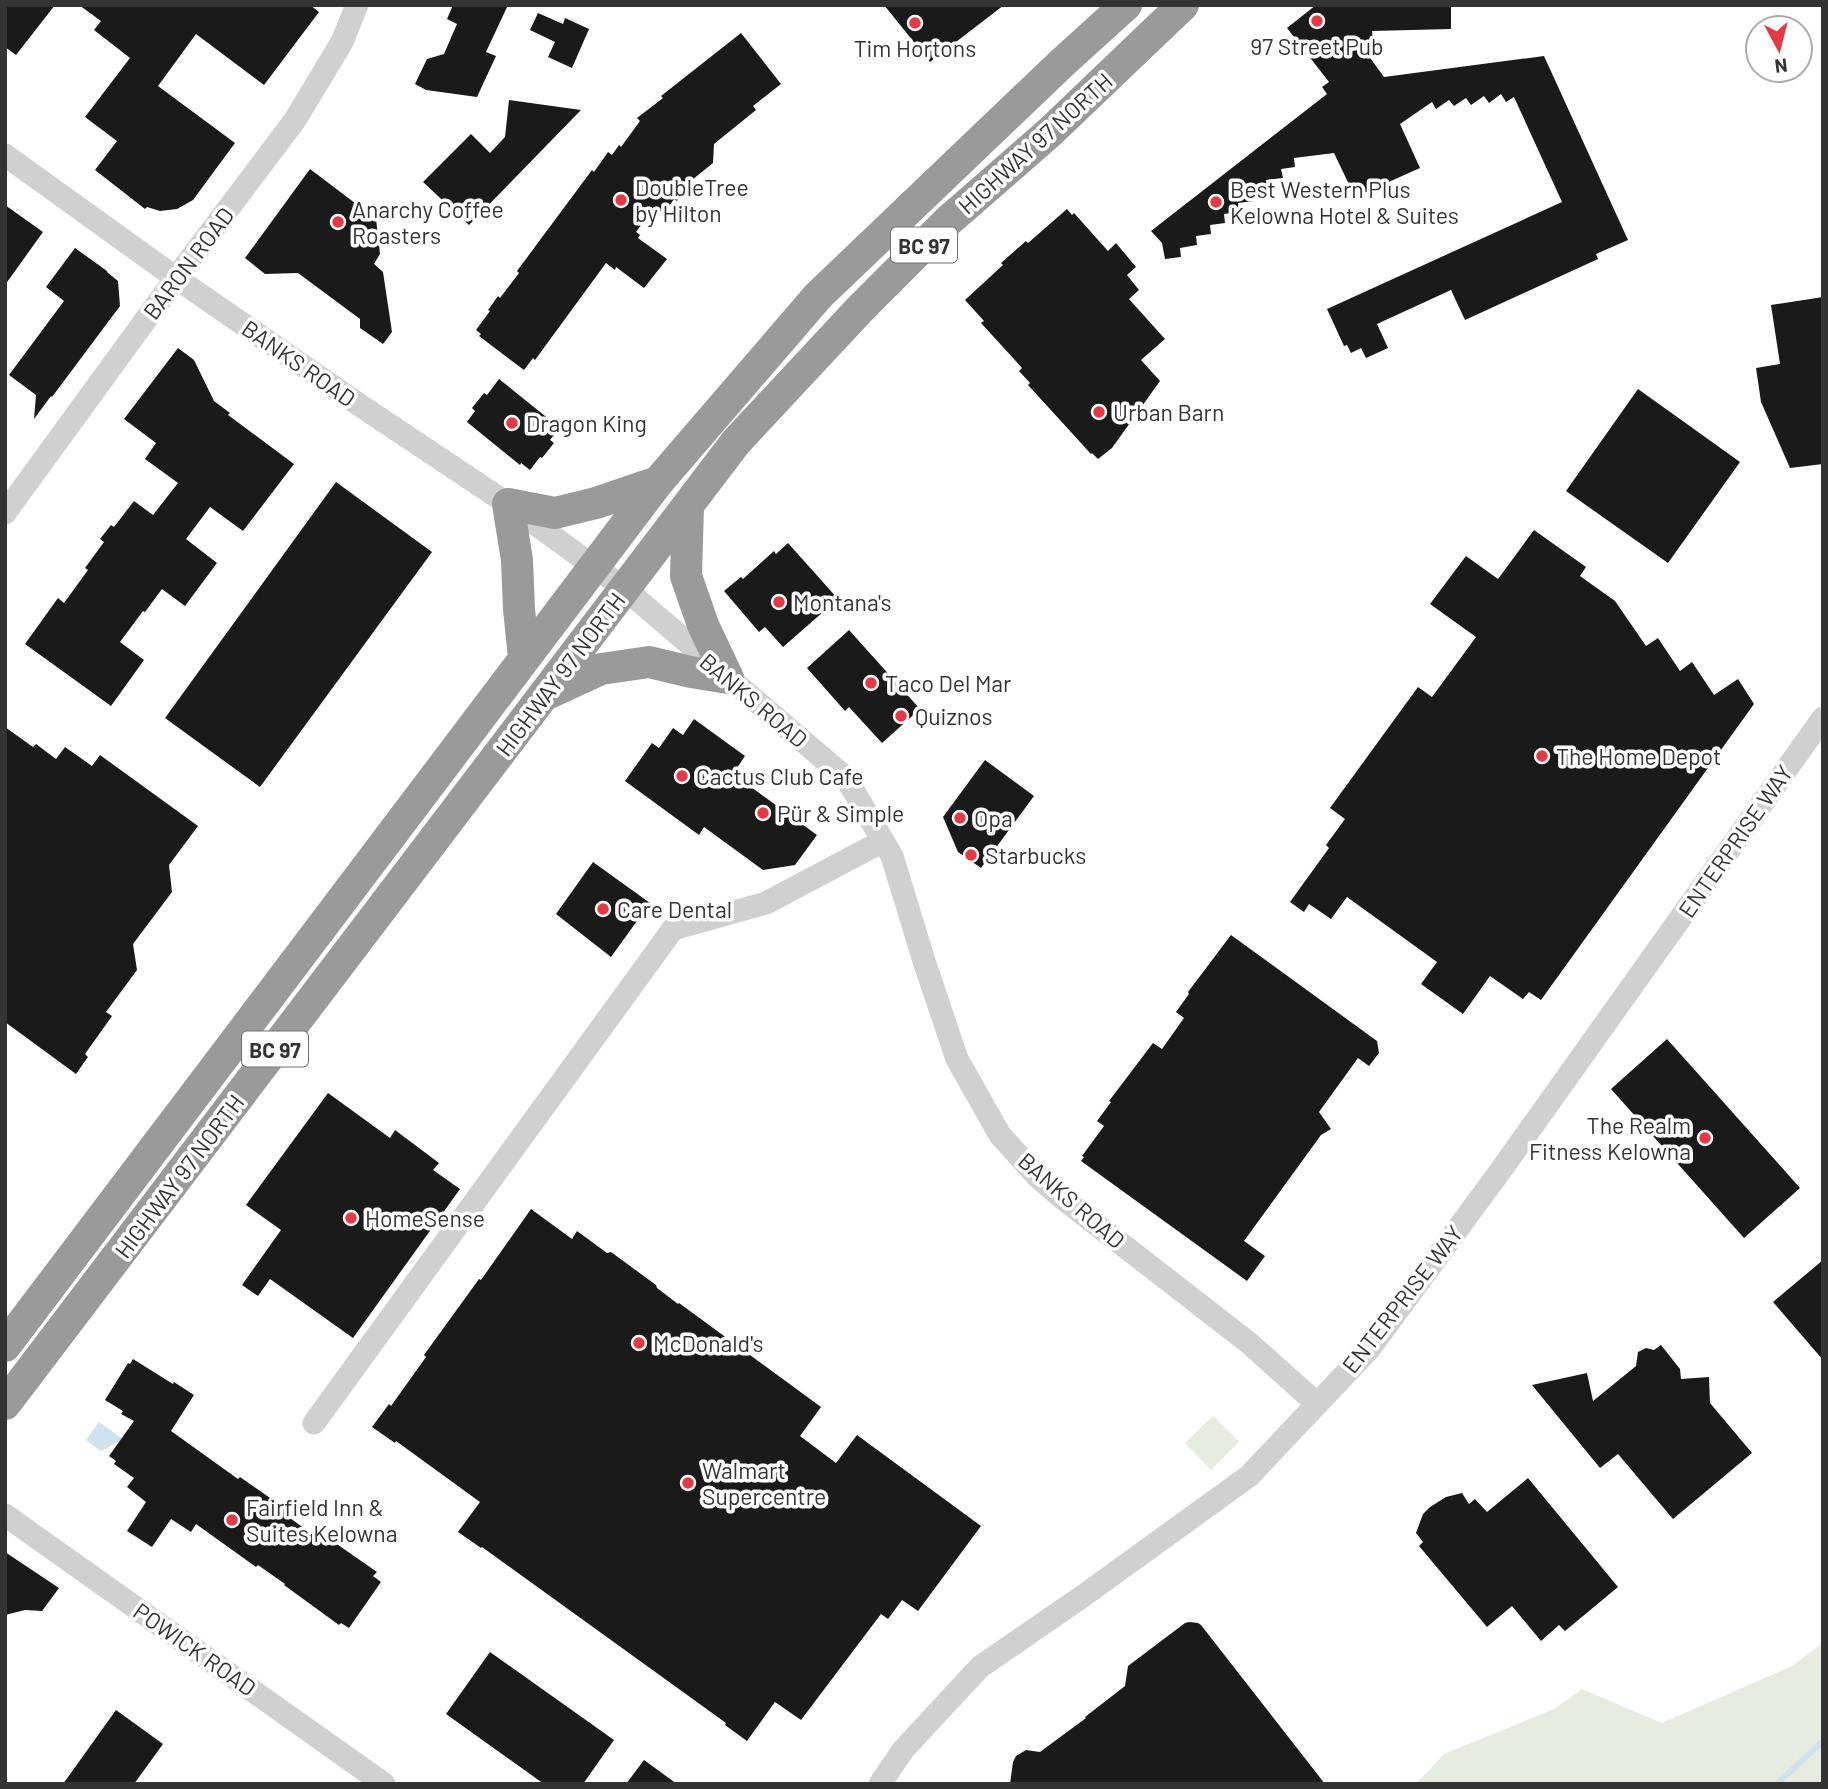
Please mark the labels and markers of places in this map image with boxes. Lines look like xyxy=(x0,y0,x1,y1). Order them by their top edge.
marker: 97 Street Pub xyxy=(1309,13,1325,29)
marker: Tim Hortons xyxy=(907,15,923,31)
place label: 97 Street Pub xyxy=(1250,32,1384,60)
place label: Tim Hortons xyxy=(854,34,976,62)
place label: DoubleTree by Hilton xyxy=(635,173,749,227)
place label: Best Western Plus Kelowna Hotel & Suites xyxy=(1230,175,1459,229)
marker: DoubleTree by Hilton xyxy=(613,192,629,208)
marker: Best Western Plus Kelowna Hotel & Suites xyxy=(1208,194,1224,210)
place label: Anarchy Coffee Roasters xyxy=(352,195,504,249)
marker: Anarchy Coffee Roasters xyxy=(330,214,346,230)
place label: Urban Barn xyxy=(1113,398,1224,426)
marker: Urban Barn xyxy=(1091,404,1107,420)
place label: Dragon King xyxy=(526,409,647,437)
marker: Dragon King xyxy=(504,415,520,431)
place label: Montana's xyxy=(793,588,892,616)
marker: Montana's xyxy=(771,594,787,610)
place label: Taco Del Mar xyxy=(885,669,1012,697)
marker: Taco Del Mar xyxy=(863,675,879,691)
place label: Quiznos xyxy=(915,702,993,730)
marker: Quiznos xyxy=(893,708,909,724)
place label: The Home Depot xyxy=(1556,742,1721,770)
marker: The Home Depot xyxy=(1534,748,1550,764)
place label: Cactus Club Cafe xyxy=(696,762,863,790)
marker: Cactus Club Cafe xyxy=(674,768,690,784)
place label: Pür & Simple xyxy=(777,799,904,827)
place label: Opa xyxy=(974,804,1013,832)
marker: Pür & Simple xyxy=(755,805,771,821)
marker: Opa xyxy=(952,810,968,826)
place label: Starbucks xyxy=(985,841,1086,869)
marker: Starbucks xyxy=(963,847,979,863)
place label: Care Dental xyxy=(617,895,732,923)
marker: Care Dental xyxy=(595,901,611,917)
place label: The Realm Fitness Kelowna xyxy=(1529,1111,1691,1165)
marker: The Realm Fitness Kelowna xyxy=(1697,1130,1713,1146)
place label: HomeSense xyxy=(365,1204,485,1232)
marker: HomeSense xyxy=(343,1210,359,1226)
place label: McDonald's xyxy=(653,1329,764,1357)
marker: McDonald's xyxy=(631,1335,647,1351)
place label: Walmart Supercentre xyxy=(702,1456,826,1510)
marker: Walmart Supercentre xyxy=(680,1475,696,1491)
place label: Fairfield Inn & Suites Kelowna xyxy=(246,1493,397,1547)
marker: Fairfield Inn & Suites Kelowna xyxy=(224,1512,240,1528)

